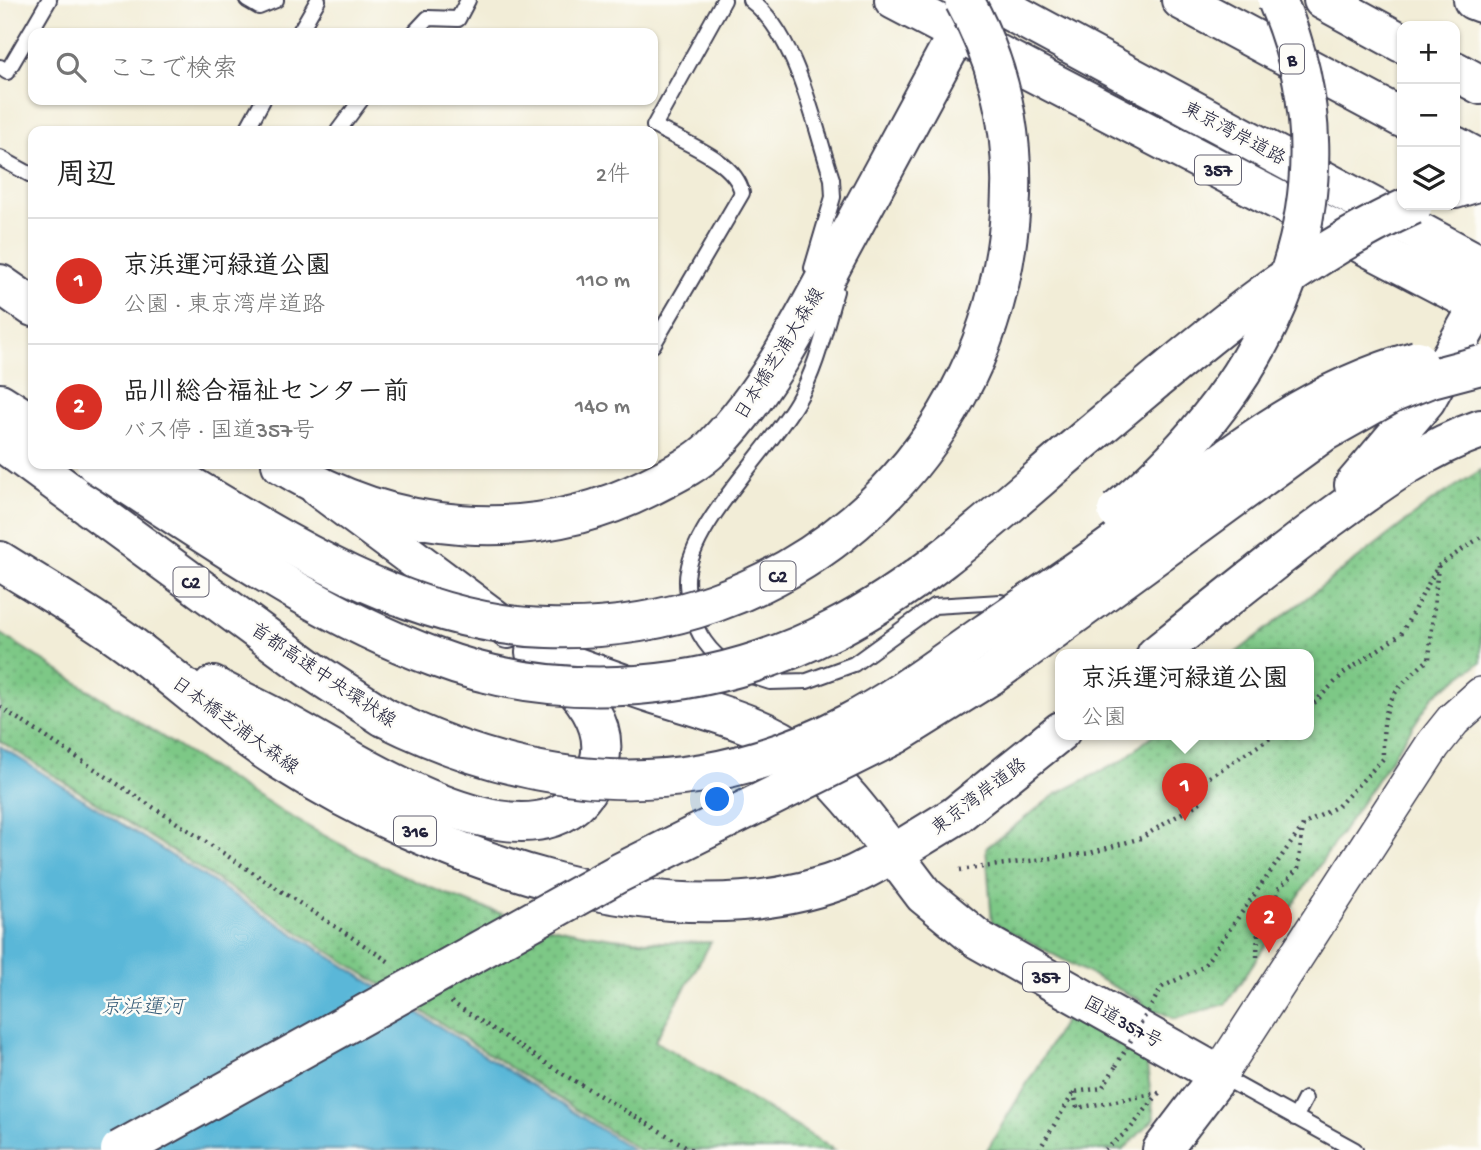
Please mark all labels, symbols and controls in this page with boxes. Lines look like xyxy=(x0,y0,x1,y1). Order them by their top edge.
map controls xyxy=(1397,21,1460,210)
button: + xyxy=(1397,21,1460,84)
search box xyxy=(28,28,658,105)
road number: B xyxy=(1280,44,1304,74)
icon: search xyxy=(52,48,90,86)
text: ここで検索 xyxy=(108,56,238,87)
button: − xyxy=(1397,84,1460,147)
street label: 東京湾岸道路 xyxy=(1178,97,1290,172)
button: layers xyxy=(1397,147,1460,210)
road number: 357 xyxy=(1195,155,1241,184)
text: 周辺 xyxy=(56,160,116,195)
text: 2件 xyxy=(596,163,630,190)
text: 京浜運河緑道公園 xyxy=(123,253,331,284)
text: 1 xyxy=(74,268,84,295)
text: 110 m xyxy=(577,268,630,295)
street label: 日本橋芝浦大森線 xyxy=(730,284,831,425)
text: 公園 · 東京湾岸道路 xyxy=(123,293,325,320)
text: 品川総合福祉センター前 xyxy=(123,379,409,410)
text: 2 xyxy=(73,394,85,421)
text: 140 m xyxy=(575,394,630,421)
text: バス停 · 国道357号 xyxy=(123,419,315,446)
road number: C2 xyxy=(760,562,796,590)
road number: C2 xyxy=(174,568,208,596)
street label: 首都高速中央環状線 xyxy=(245,619,400,734)
popup xyxy=(1055,649,1314,740)
text: 京浜運河緑道公園 xyxy=(1080,666,1289,697)
street label: 日本橋芝浦大森線 xyxy=(166,672,303,781)
text: 公園 xyxy=(1080,706,1126,733)
street label: 東京湾岸道路 xyxy=(927,754,1033,841)
pin: 1 xyxy=(1162,763,1208,821)
your location xyxy=(700,782,734,816)
road number: 316 xyxy=(394,816,436,846)
pin: 2 xyxy=(1246,895,1292,953)
road number: 357 xyxy=(1023,962,1069,992)
street label: 国道357号 xyxy=(1079,992,1166,1055)
water label: 京浜運河 xyxy=(100,996,187,1022)

